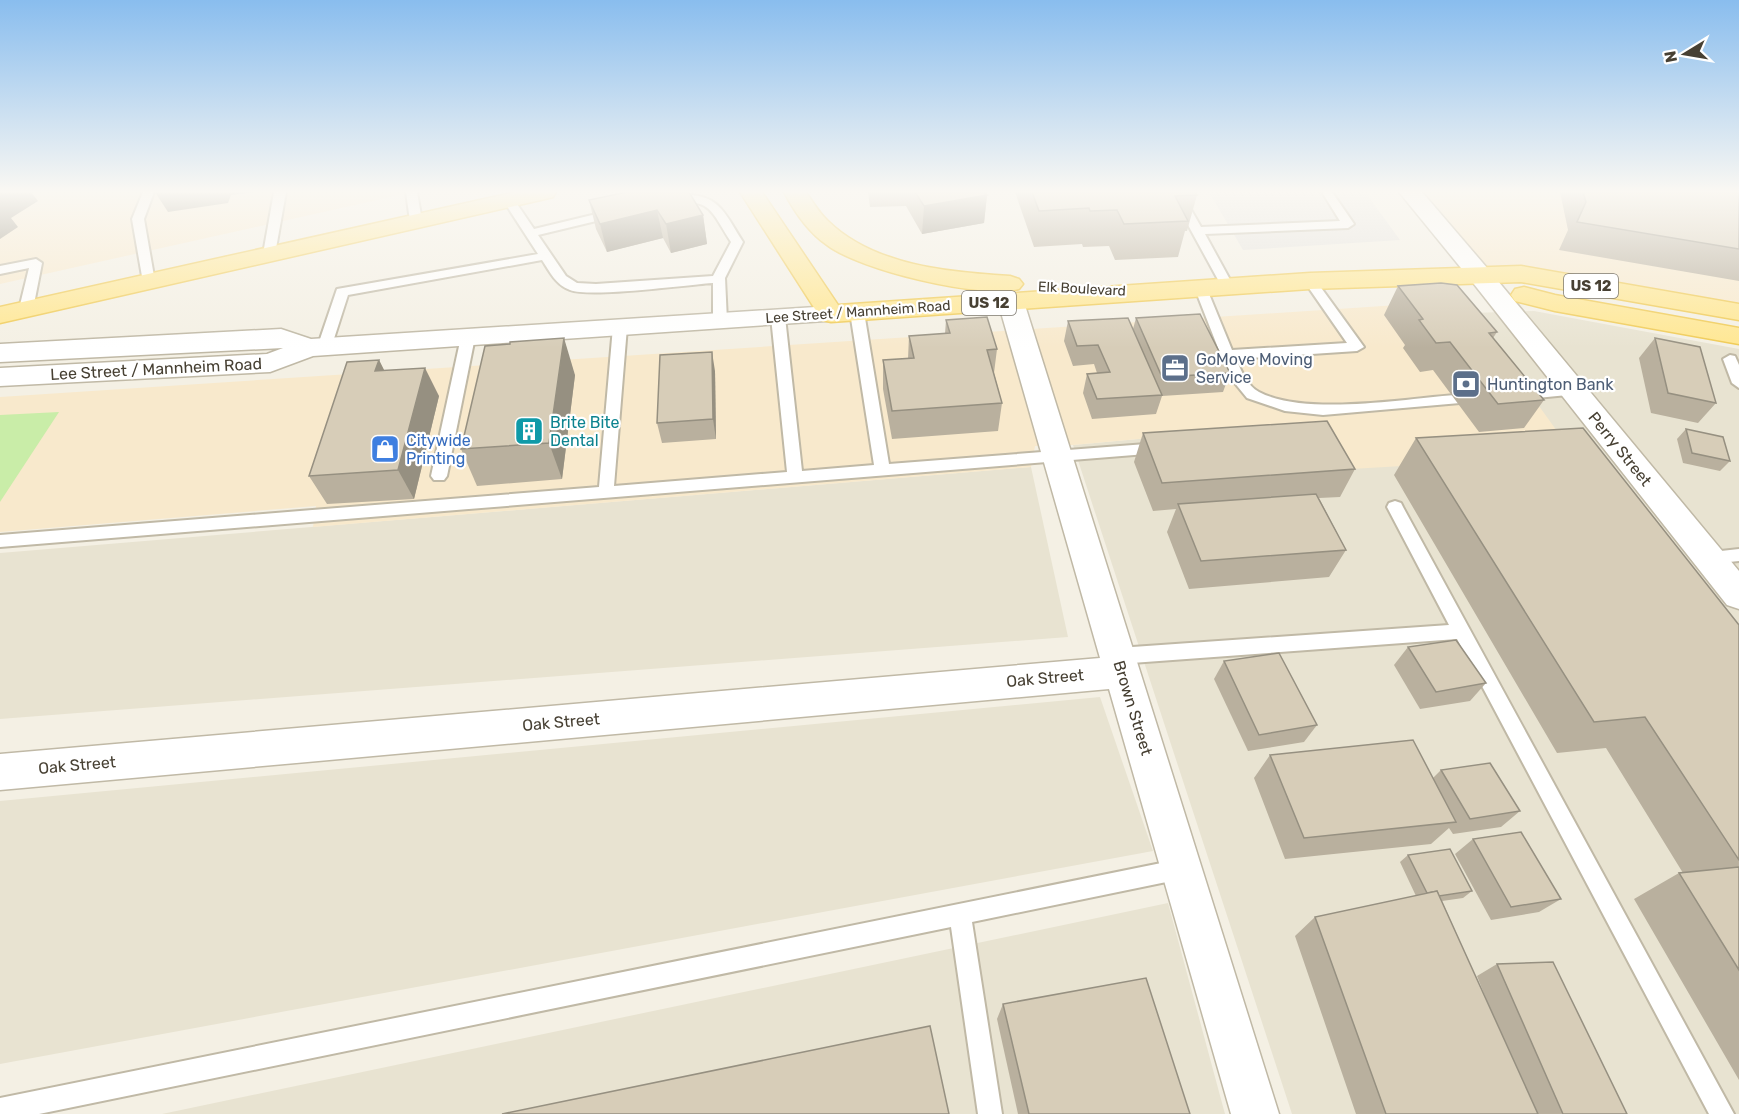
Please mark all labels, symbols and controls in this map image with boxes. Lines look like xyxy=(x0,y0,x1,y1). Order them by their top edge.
north arrow xyxy=(1655,24,1715,84)
text: N xyxy=(1660,49,1681,64)
road number: US 12 xyxy=(1564,274,1618,298)
street label: Elk Boulevard xyxy=(1038,278,1126,300)
road number: US 12 xyxy=(962,291,1016,315)
street label: Lee Street / Mannheim Road xyxy=(765,297,951,327)
place label: GoMove Moving Service xyxy=(1196,350,1313,387)
office icon: GoMove Moving Service xyxy=(1159,352,1191,384)
street label: Lee Street / Mannheim Road xyxy=(50,354,262,384)
bank icon: Huntington Bank xyxy=(1450,368,1482,400)
place label: Huntington Bank xyxy=(1487,375,1614,394)
street label: Perry Street xyxy=(1584,408,1656,490)
place label: Brite Bite Dental xyxy=(550,413,620,450)
building icon: Brite Bite Dental xyxy=(513,415,545,447)
place label: Citywide Printing xyxy=(406,431,471,468)
shop icon: Citywide Printing xyxy=(369,433,401,465)
street label: Brown Street xyxy=(1110,658,1156,758)
street label: Oak Street xyxy=(1005,665,1085,691)
street label: Oak Street xyxy=(521,709,601,735)
street label: Oak Street xyxy=(37,752,117,778)

